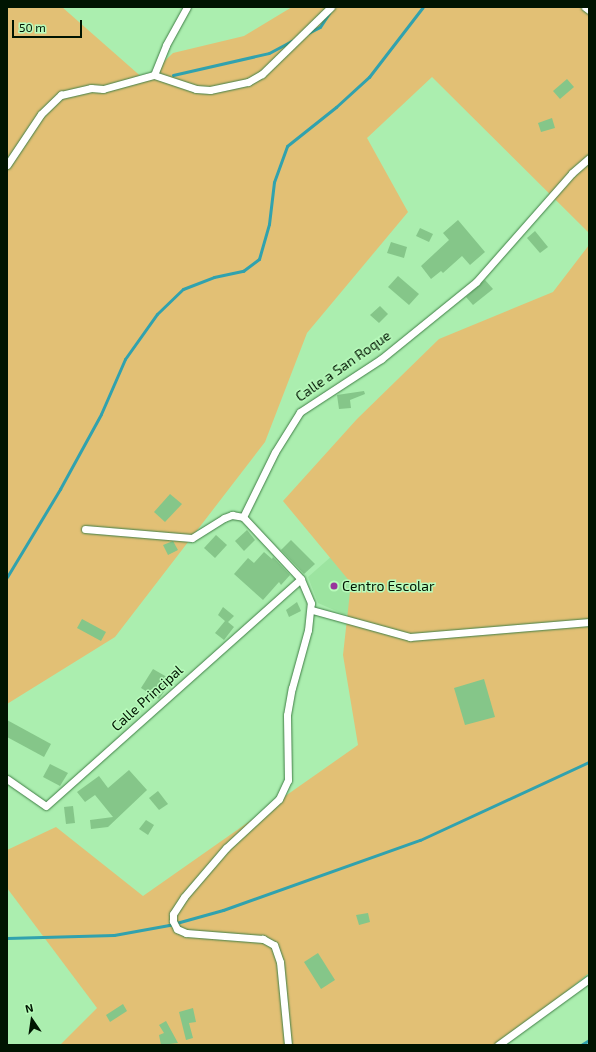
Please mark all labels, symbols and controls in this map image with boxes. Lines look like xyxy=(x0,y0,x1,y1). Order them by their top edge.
scale bar xyxy=(14,12,84,38)
text: 50 m xyxy=(19,20,46,34)
street label: Calle a San Roque xyxy=(292,327,394,405)
place label: Centro Escolar xyxy=(342,578,435,594)
marker: Centro Escolar xyxy=(329,581,339,591)
street label: Calle Principal xyxy=(108,662,186,734)
north arrow xyxy=(12,1000,52,1040)
text: N xyxy=(24,1001,35,1015)

